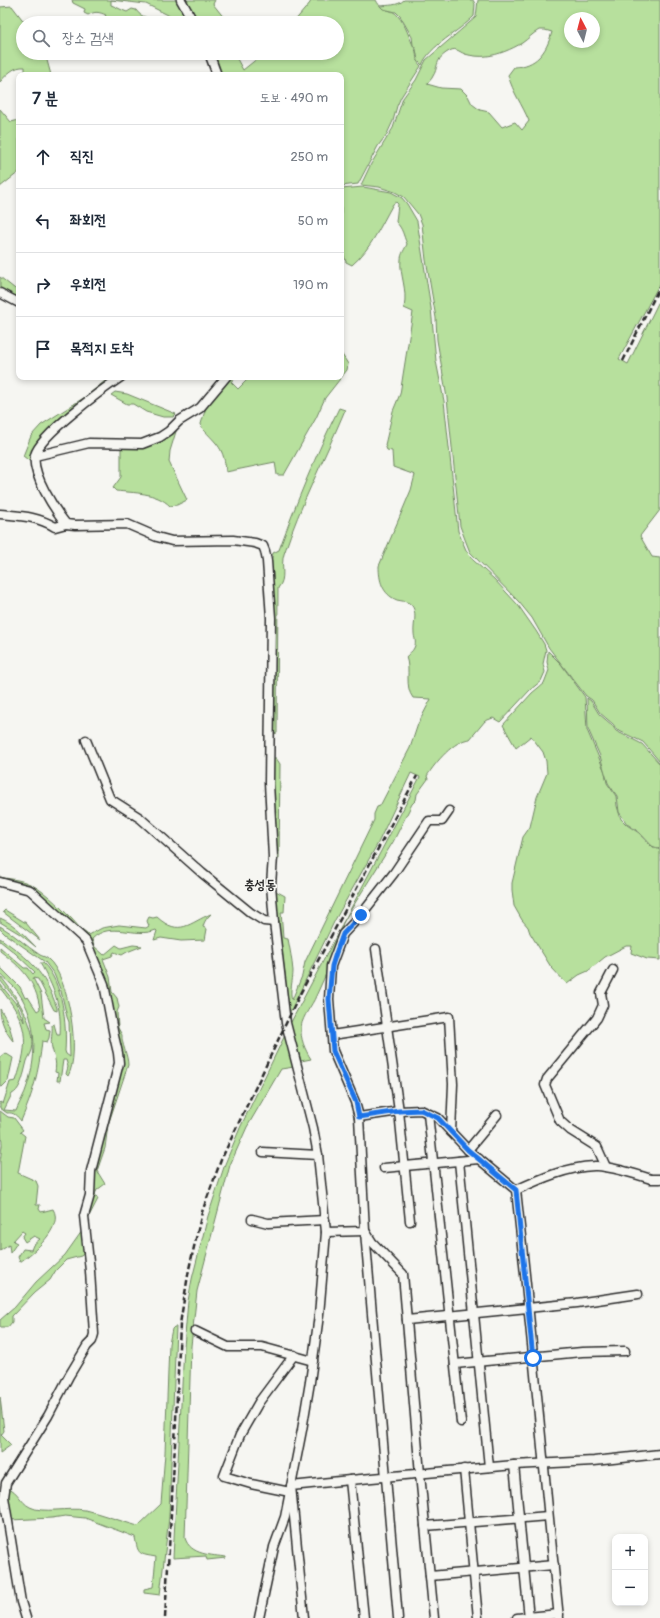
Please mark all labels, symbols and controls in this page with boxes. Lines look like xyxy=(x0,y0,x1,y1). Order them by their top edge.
north arrow xyxy=(564,12,600,48)
search box xyxy=(16,16,344,60)
icon: search xyxy=(30,27,52,49)
text: 장소 검색 xyxy=(62,29,114,48)
text: 7 분 xyxy=(32,88,58,109)
text: 도보 · 490 m xyxy=(260,90,328,106)
icon: ahead xyxy=(32,146,54,168)
text: 직진 xyxy=(70,147,94,166)
text: 250 m xyxy=(290,149,328,165)
icon: left xyxy=(32,210,54,232)
text: 좌회전 xyxy=(70,211,106,230)
text: 50 m xyxy=(298,213,328,229)
icon: right xyxy=(32,274,54,296)
text: 우회전 xyxy=(70,275,106,294)
text: 190 m xyxy=(293,277,328,293)
icon: arrive xyxy=(32,338,54,360)
text: 목적지 도착 xyxy=(70,339,134,358)
district label: 충성동 xyxy=(244,877,276,893)
route end xyxy=(352,906,370,924)
route start xyxy=(524,1349,542,1367)
map controls xyxy=(612,1534,648,1606)
button: + xyxy=(612,1534,648,1570)
button: − xyxy=(612,1570,648,1606)

